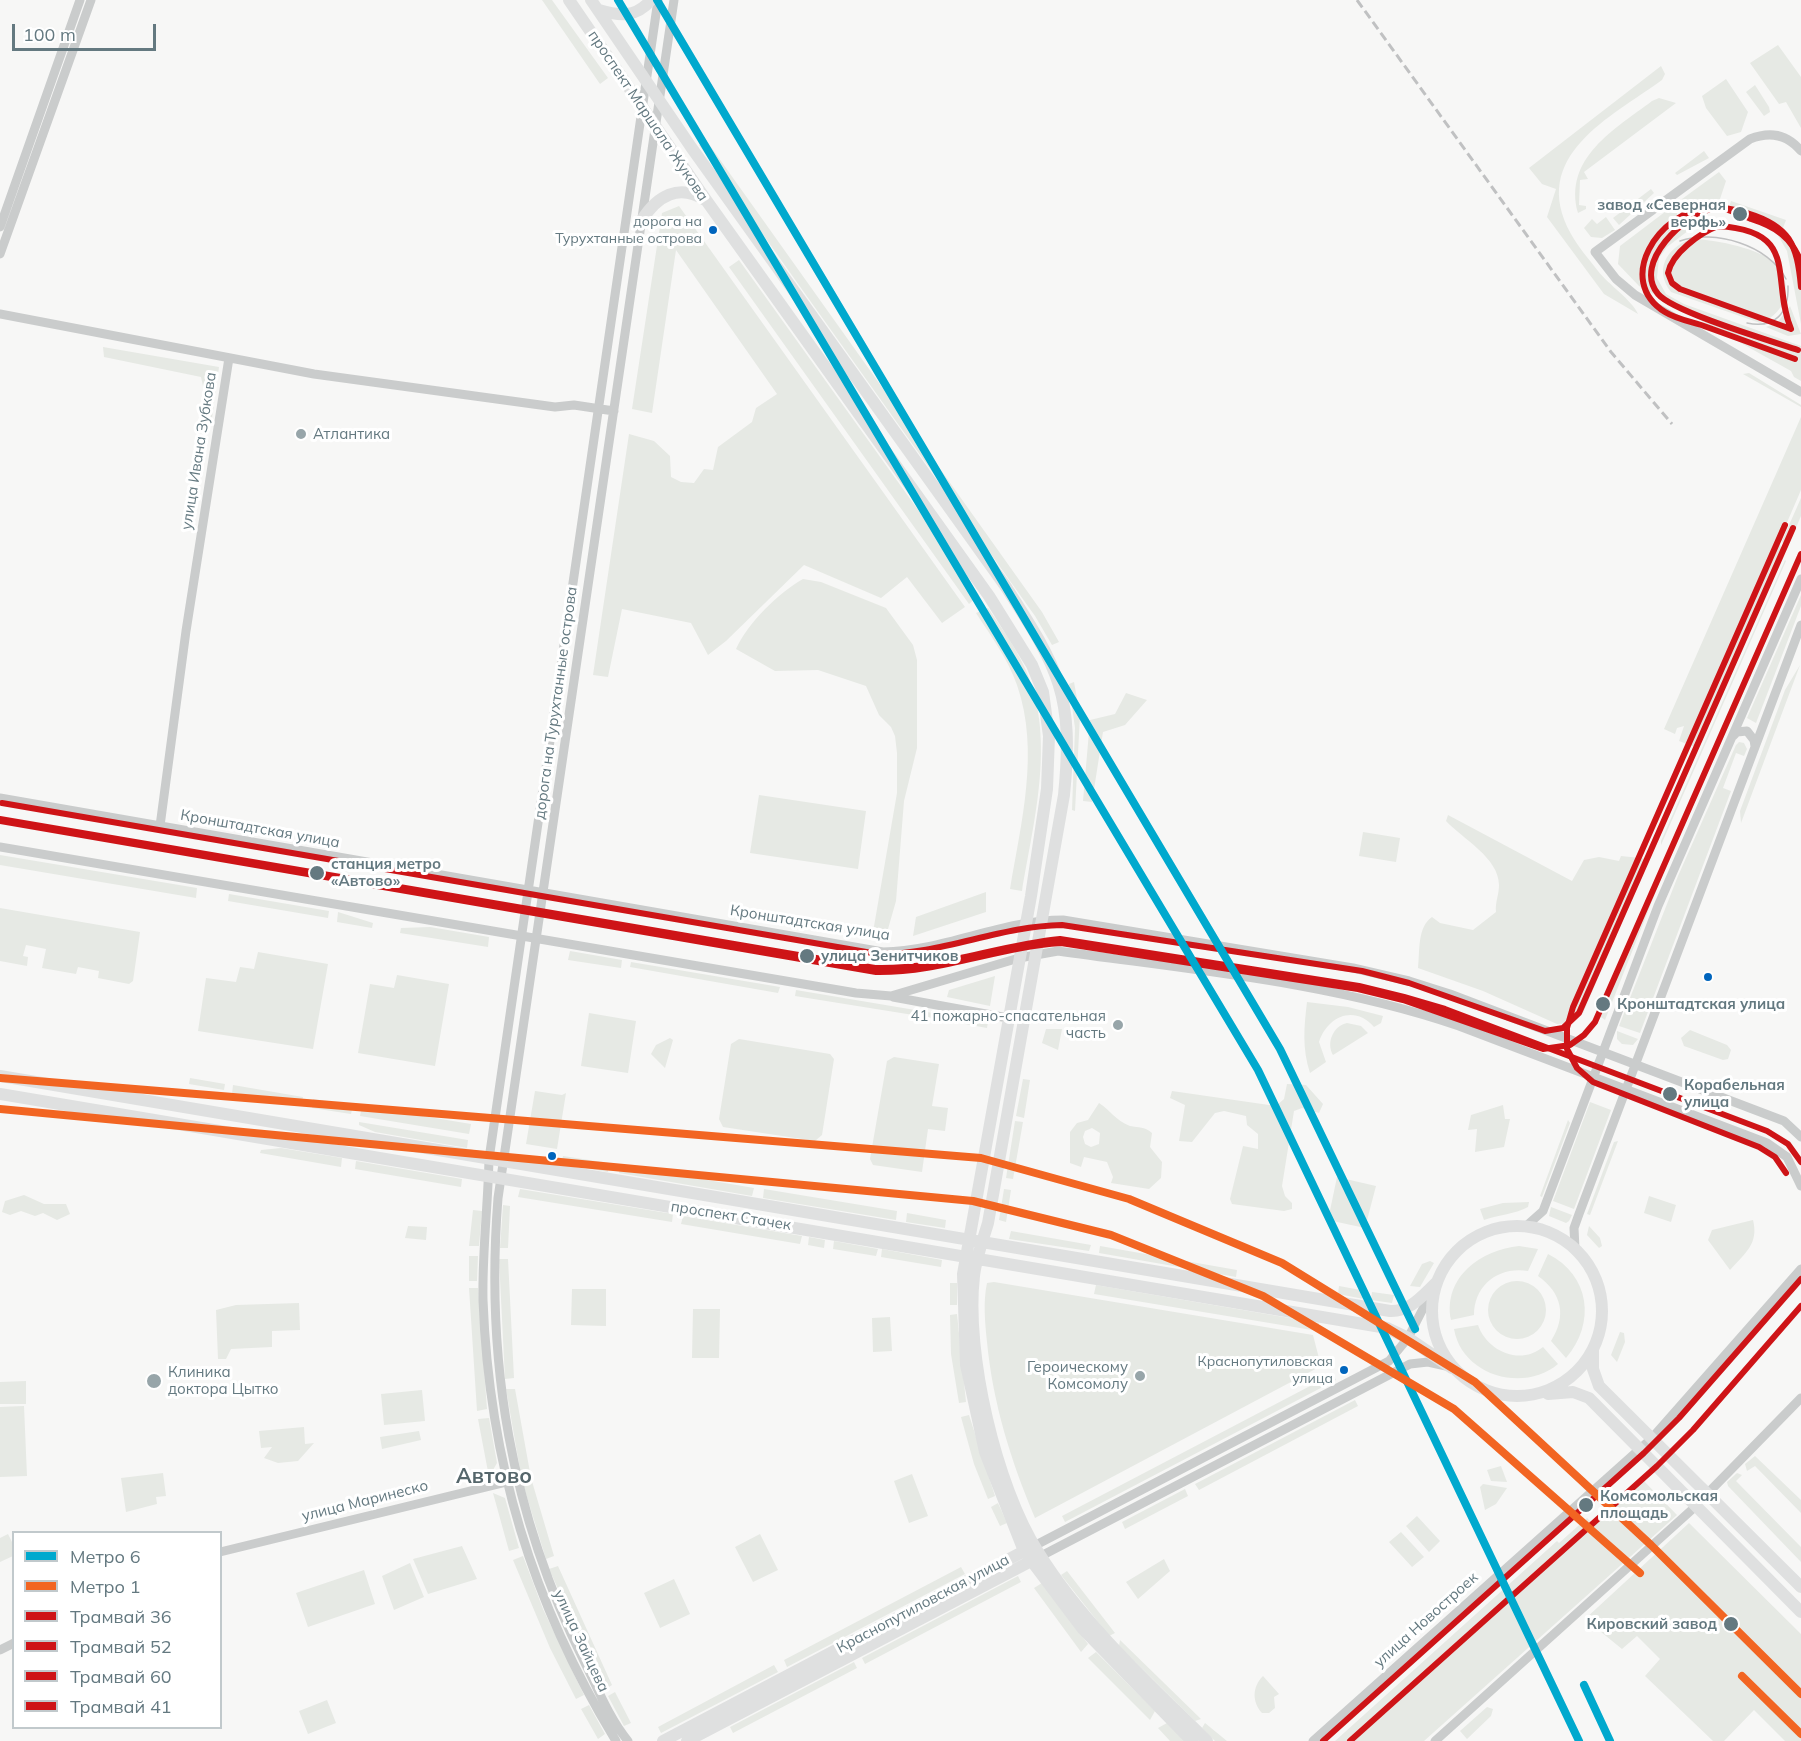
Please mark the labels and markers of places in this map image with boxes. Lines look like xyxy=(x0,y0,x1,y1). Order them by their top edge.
place label: завод «Северная верфь» xyxy=(1597,196,1726,231)
marker: завод «Северная верфь» xyxy=(1731,205,1749,223)
place label: дорога на Турухтанные острова xyxy=(555,214,702,246)
marker: дорога на Турухтанные острова xyxy=(707,224,719,236)
place label: Атлантика xyxy=(313,425,390,443)
marker: Атлантика xyxy=(294,427,308,441)
place label: станция метро «Автово» xyxy=(331,855,441,890)
marker: станция метро «Автово» xyxy=(308,864,326,882)
marker: улица Зенитчиков xyxy=(798,947,816,965)
place label: улица Зенитчиков xyxy=(821,947,959,965)
unlabelled marker xyxy=(1702,971,1714,983)
marker: Кронштадтская улица xyxy=(1594,995,1612,1013)
place label: Кронштадтская улица xyxy=(1617,995,1785,1013)
place label: 41 пожарно-спасательная часть xyxy=(911,1007,1106,1042)
marker: 41 пожарно-спасательная часть xyxy=(1111,1018,1125,1032)
place label: Корабельная улица xyxy=(1684,1076,1785,1111)
marker: Корабельная улица xyxy=(1661,1085,1679,1103)
unlabelled marker xyxy=(546,1150,558,1162)
place label: Краснопутиловская улица xyxy=(1198,1354,1333,1386)
place label: Героическому Комсомолу xyxy=(1027,1358,1128,1393)
place label: Клиника доктора Цытко xyxy=(168,1363,278,1398)
marker: Краснопутиловская улица xyxy=(1338,1364,1350,1376)
marker: Героическому Комсомолу xyxy=(1133,1369,1147,1383)
marker: Клиника доктора Цытко xyxy=(145,1372,163,1390)
place label: Комсомольская площадь xyxy=(1600,1487,1718,1522)
marker: Комсомольская площадь xyxy=(1577,1496,1595,1514)
place label: Кировский завод xyxy=(1587,1615,1717,1633)
marker: Кировский завод xyxy=(1722,1615,1740,1633)

